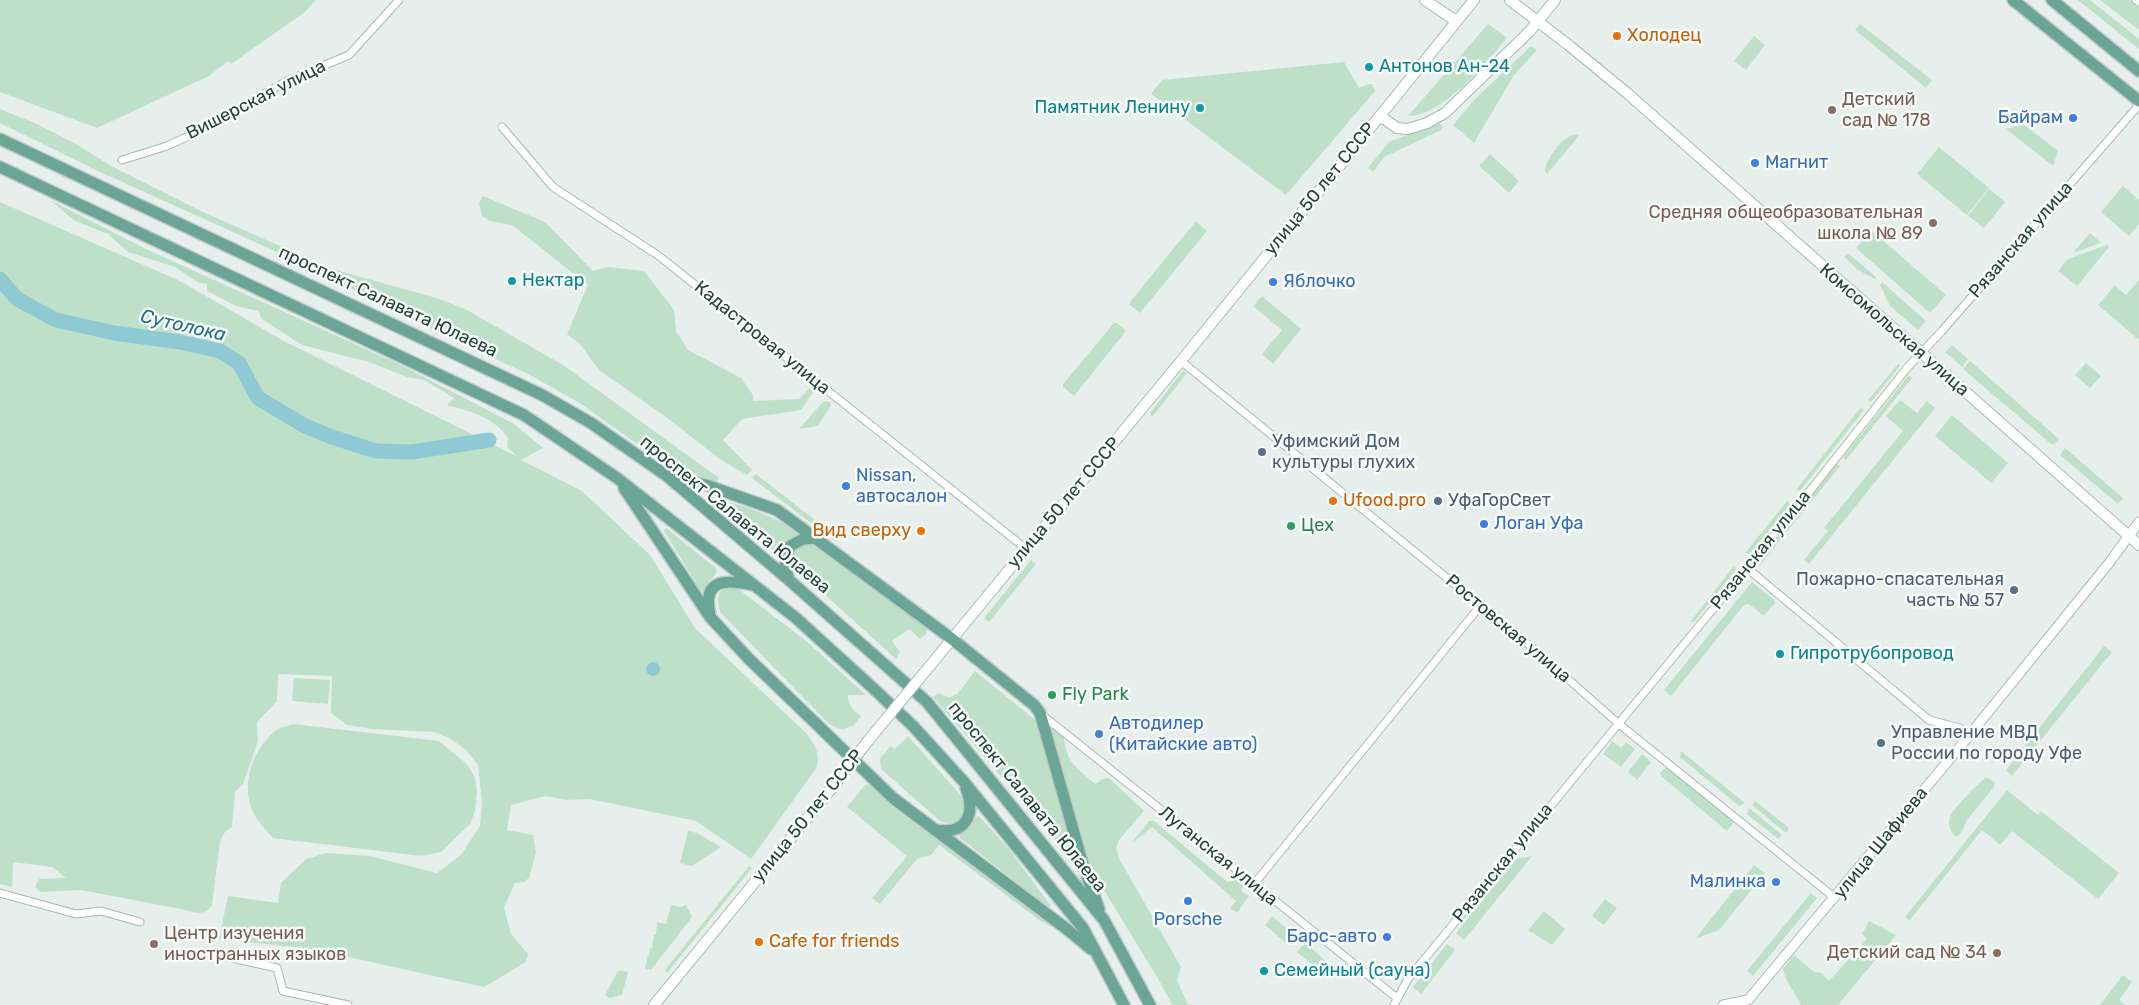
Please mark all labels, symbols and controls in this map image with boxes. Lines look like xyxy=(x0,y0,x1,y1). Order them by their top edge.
place label: Холодец xyxy=(1627,25,1701,47)
marker: Холодец xyxy=(1611,30,1623,42)
street label: Вишерская улица xyxy=(183,56,329,144)
place label: Антонов Ан-24 xyxy=(1379,56,1510,78)
marker: Антонов Ан-24 xyxy=(1363,61,1375,73)
place label: Детский сад № 178 xyxy=(1842,89,1931,132)
place label: Памятник Ленину xyxy=(1034,97,1190,119)
marker: Памятник Ленину xyxy=(1194,102,1206,114)
marker: Детский сад № 178 xyxy=(1826,104,1838,116)
place label: Байрам xyxy=(1998,107,2063,129)
marker: Байрам xyxy=(2067,112,2079,124)
street label: улица 50 лет СССР xyxy=(1260,118,1380,260)
place label: Магнит xyxy=(1765,152,1828,174)
marker: Магнит xyxy=(1749,157,1761,169)
street label: Рязанская улица xyxy=(1965,177,2077,303)
place label: Средняя общеобразовательная школа № 89 xyxy=(1649,202,1923,244)
marker: Средняя общеобразовательная школа № 89 xyxy=(1927,217,1939,229)
street label: проспект Салавата Юлаева xyxy=(275,242,501,362)
street label: Комсомольская улица xyxy=(1815,259,1973,401)
place label: Нектар xyxy=(522,270,584,292)
place label: Яблочко xyxy=(1283,271,1356,293)
marker: Нектар xyxy=(506,275,518,287)
marker: Яблочко xyxy=(1267,276,1279,288)
street label: Кадастровая улица xyxy=(690,277,834,399)
water label: Сутолока xyxy=(138,305,228,347)
street label: проспект Салавата Юлаева xyxy=(635,431,835,599)
place label: Уфимский Дом культуры глухих xyxy=(1272,431,1415,474)
street label: улица 50 лет СССР xyxy=(1003,433,1125,573)
marker: Уфимский Дом культуры глухих xyxy=(1256,446,1268,458)
place label: Nissan, автосалон xyxy=(856,465,947,508)
marker: Nissan, автосалон xyxy=(840,480,852,492)
street label: Рязанская улица xyxy=(1706,486,1816,614)
place label: Ufood.pro xyxy=(1343,490,1426,512)
place label: УфаГорСвет xyxy=(1448,490,1551,512)
marker: Ufood.pro xyxy=(1327,495,1339,507)
marker: УфаГорСвет xyxy=(1432,495,1444,507)
place label: Логан Уфа xyxy=(1494,513,1584,535)
place label: Цех xyxy=(1301,515,1334,537)
marker: Логан Уфа xyxy=(1478,518,1490,530)
place label: Вид сверху xyxy=(812,520,911,542)
marker: Цех xyxy=(1285,520,1297,532)
marker: Вид сверху xyxy=(915,525,927,537)
place label: Пожарно-спасательная часть № 57 xyxy=(1796,569,2004,612)
street label: Ростовская улица xyxy=(1441,570,1575,688)
marker: Пожарно-спасательная часть № 57 xyxy=(2008,584,2020,596)
place label: Гипротрубопровод xyxy=(1790,643,1954,665)
marker: Гипротрубопровод xyxy=(1774,648,1786,660)
place label: Fly Park xyxy=(1062,684,1129,706)
marker: Fly Park xyxy=(1046,689,1058,701)
street label: проспект Салавата Юлаева xyxy=(943,697,1111,897)
place label: Автодилер (Китайские авто) xyxy=(1109,713,1257,756)
place label: Управление МВД России по городу Уфе xyxy=(1891,722,2082,764)
marker: Автодилер (Китайские авто) xyxy=(1093,728,1105,740)
marker: Управление МВД России по городу Уфе xyxy=(1875,737,1887,749)
street label: улица 50 лет СССР xyxy=(748,745,868,887)
street label: улица Шафиева xyxy=(1829,783,1933,903)
street label: Рязанская улица xyxy=(1448,799,1558,927)
street label: Луганская улица xyxy=(1154,801,1282,911)
place label: Малинка xyxy=(1690,871,1766,893)
marker: Малинка xyxy=(1770,876,1782,888)
marker: Porsche xyxy=(1182,895,1194,907)
place label: Porsche xyxy=(1154,909,1222,931)
place label: Центр изучения иностранных языков xyxy=(164,923,346,966)
place label: Барс-авто xyxy=(1287,926,1377,948)
place label: Cafe for friends xyxy=(769,931,899,953)
marker: Барс-авто xyxy=(1381,931,1393,943)
marker: Cafe for friends xyxy=(753,936,765,948)
marker: Центр изучения иностранных языков xyxy=(148,938,160,950)
place label: Детский сад № 34 xyxy=(1827,942,1987,964)
marker: Детский сад № 34 xyxy=(1991,947,2003,959)
place label: Семейный (сауна) xyxy=(1274,960,1430,982)
marker: Семейный (сауна) xyxy=(1258,965,1270,977)

